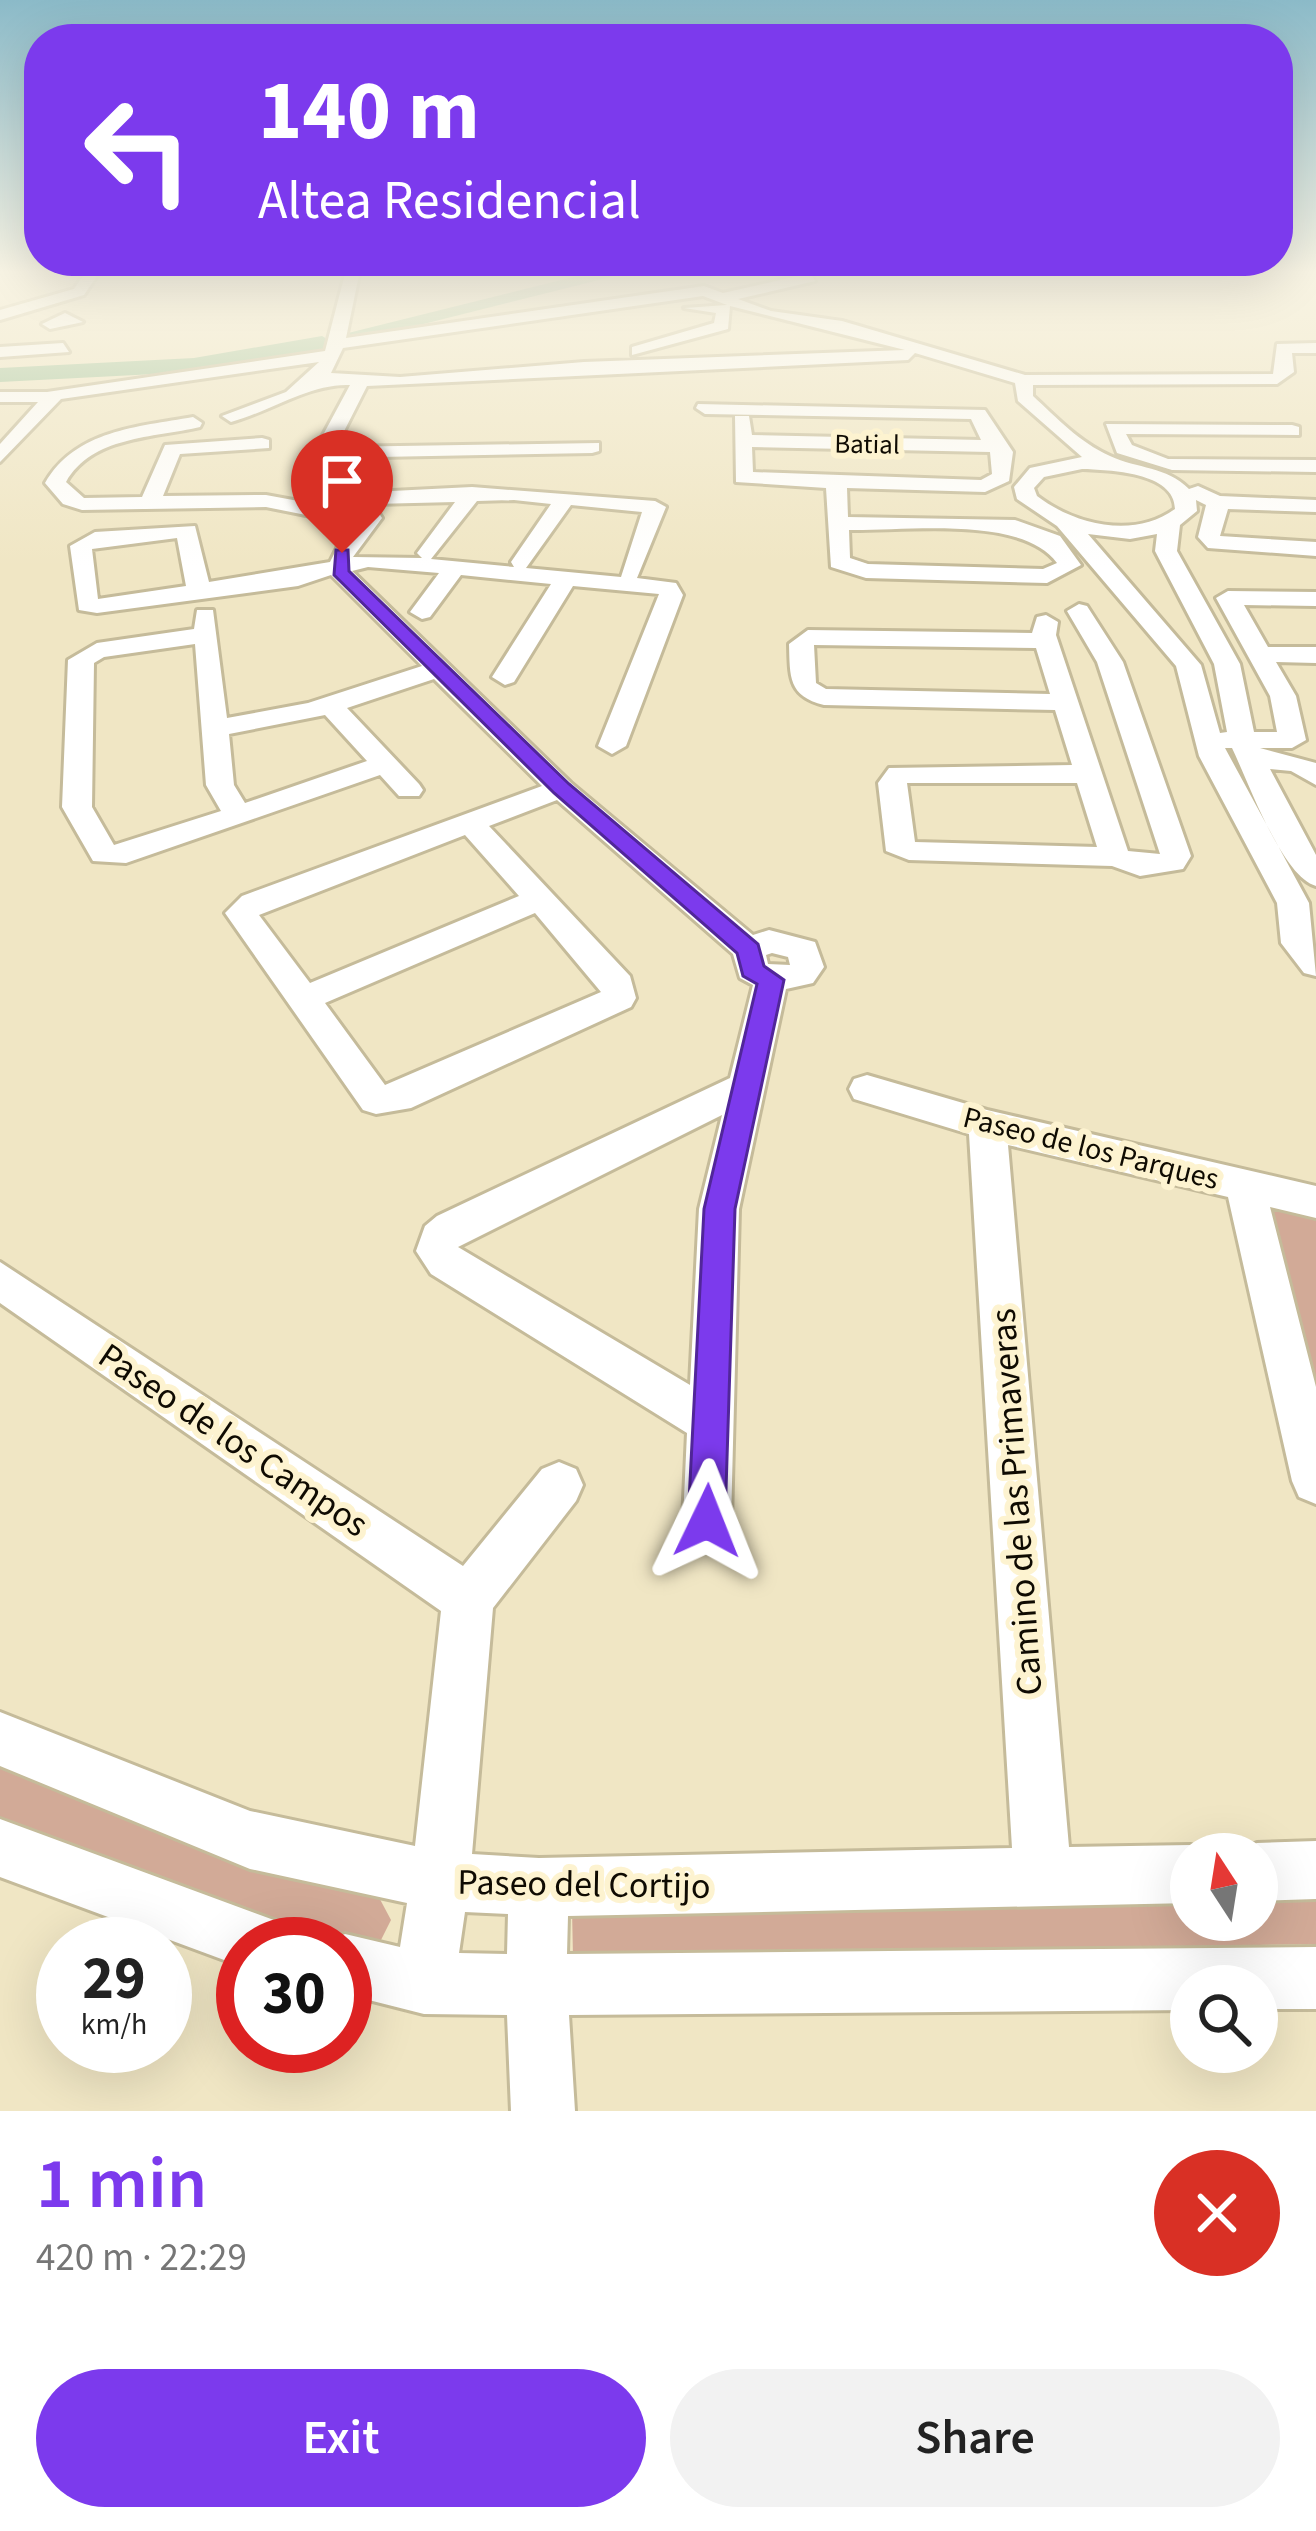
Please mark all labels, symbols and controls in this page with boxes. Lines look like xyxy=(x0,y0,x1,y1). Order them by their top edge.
text: 140 m xyxy=(258,52,480,172)
icon: left xyxy=(60,72,216,228)
text: Altea Residencial xyxy=(258,163,641,240)
street label: Batial xyxy=(834,424,900,465)
pin xyxy=(291,430,393,553)
icon: arrive xyxy=(309,448,375,514)
street label: Paseo de los Parques xyxy=(959,1096,1223,1201)
street label: Camino de las Primaveras xyxy=(978,1307,1055,1697)
street label: Paseo de los Campos xyxy=(88,1331,378,1550)
position arrow xyxy=(644,1458,770,1584)
north arrow xyxy=(1170,1833,1278,1941)
map controls xyxy=(1170,1833,1278,2073)
street label: Paseo del Cortijo xyxy=(457,1857,711,1912)
speed limit sign: 30 xyxy=(216,1917,372,2073)
text: 29 xyxy=(82,1937,146,2022)
button: search xyxy=(1170,1965,1278,2073)
text: km/h xyxy=(81,2003,147,2046)
text: 1 min xyxy=(36,2133,207,2236)
button: close xyxy=(1154,2150,1280,2276)
text: 420 m · 22:29 xyxy=(36,2230,247,2286)
button: Exit xyxy=(36,2369,646,2507)
button: Share xyxy=(670,2369,1280,2507)

